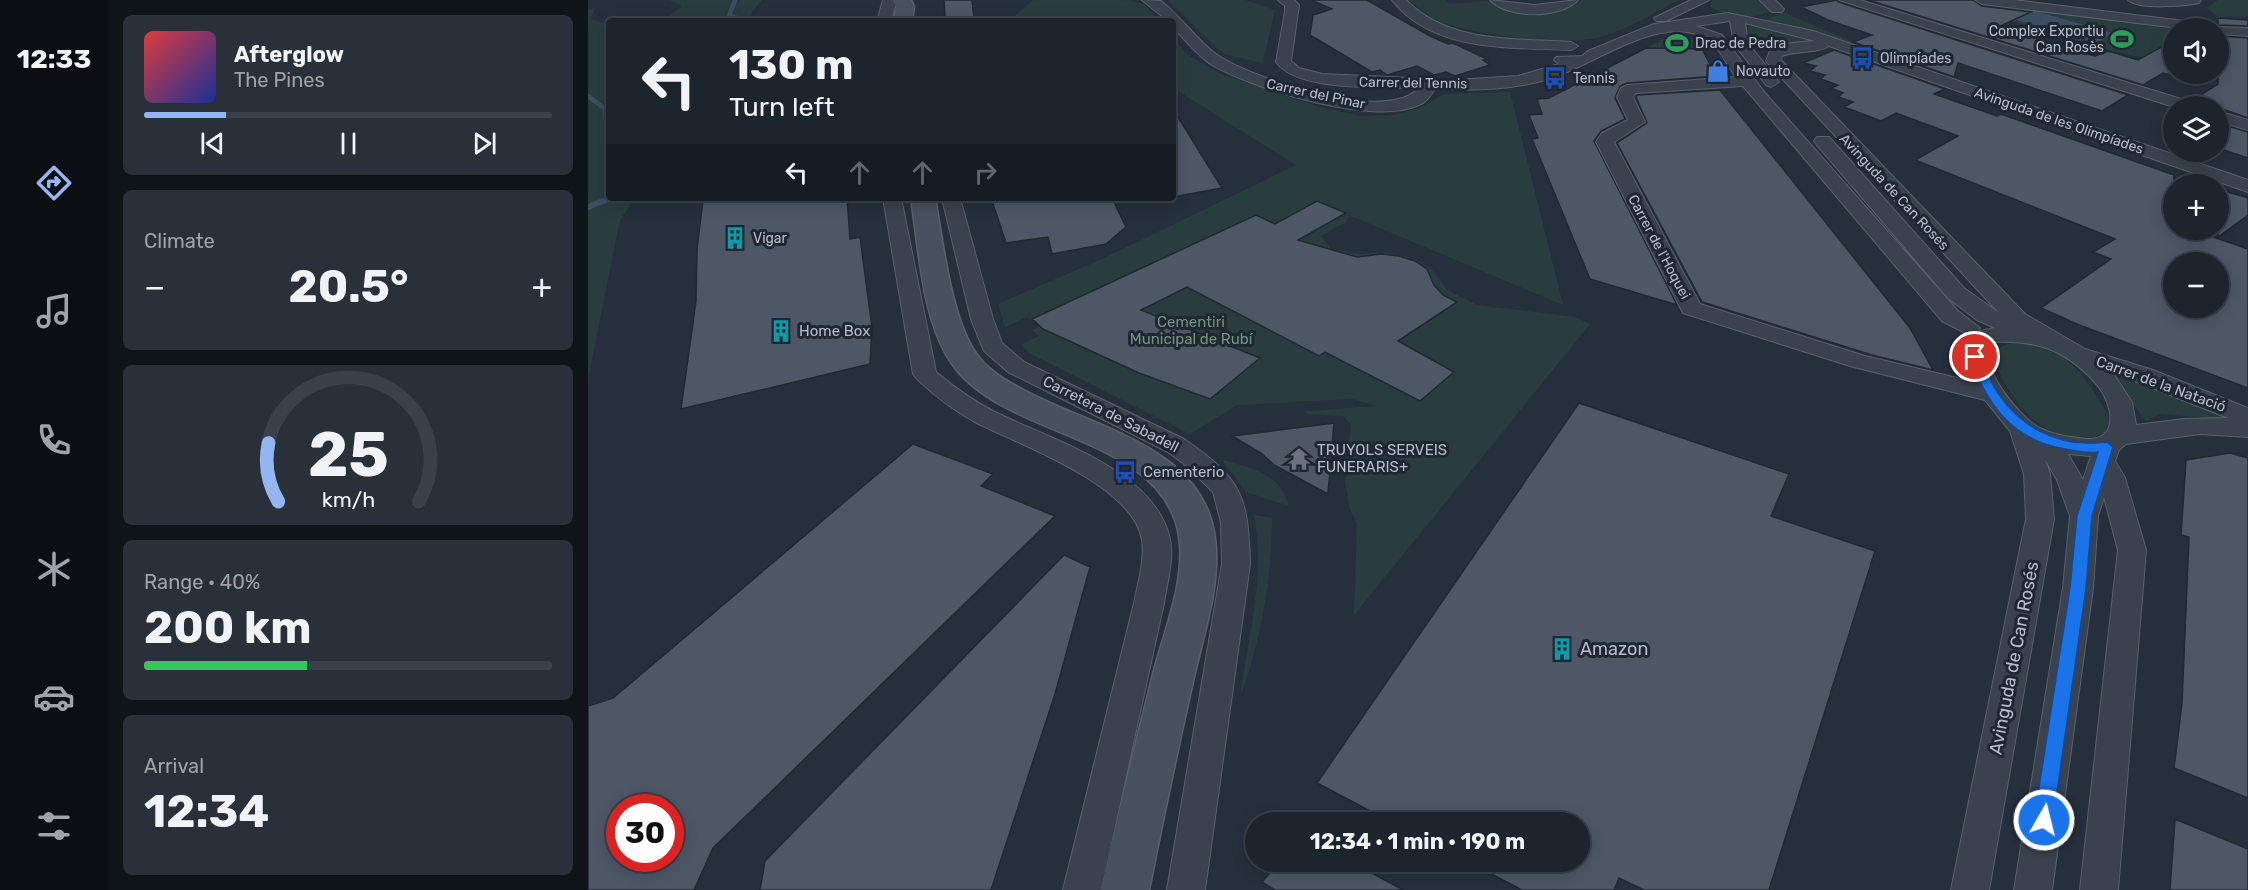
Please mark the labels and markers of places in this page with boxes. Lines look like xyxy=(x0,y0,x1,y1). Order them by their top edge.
place label: Complex Exportiu Can Rosès xyxy=(1989,23,2104,56)
sports icon: Complex Exportiu Can Rosès xyxy=(2109,26,2135,52)
sports icon: Drac de Pedra xyxy=(1664,30,1690,56)
place label: Drac de Pedra xyxy=(1695,35,1786,52)
bus stop icon: Olimpíades xyxy=(1849,45,1875,71)
place label: Olimpíades xyxy=(1880,50,1951,67)
shop icon: Novauto xyxy=(1705,58,1731,84)
place label: Novauto xyxy=(1736,63,1791,80)
bus stop icon: Tennis xyxy=(1542,65,1568,91)
place label: Tennis xyxy=(1573,70,1615,87)
building icon: Vigar xyxy=(722,225,748,251)
place label: Vigar xyxy=(753,230,788,247)
building icon: Home Box xyxy=(768,318,794,344)
place label: Home Box xyxy=(799,322,870,340)
pin xyxy=(1949,331,2000,382)
place label: TRUYOLS SERVEIS FUNERARIS+ xyxy=(1317,441,1447,476)
temple icon: TRUYOLS SERVEIS FUNERARIS+ xyxy=(1286,446,1312,472)
bus stop icon: Cementerio xyxy=(1112,459,1138,485)
place label: Cementerio xyxy=(1143,463,1224,481)
building icon: Amazon xyxy=(1549,636,1575,662)
place label: Amazon xyxy=(1580,638,1648,660)

